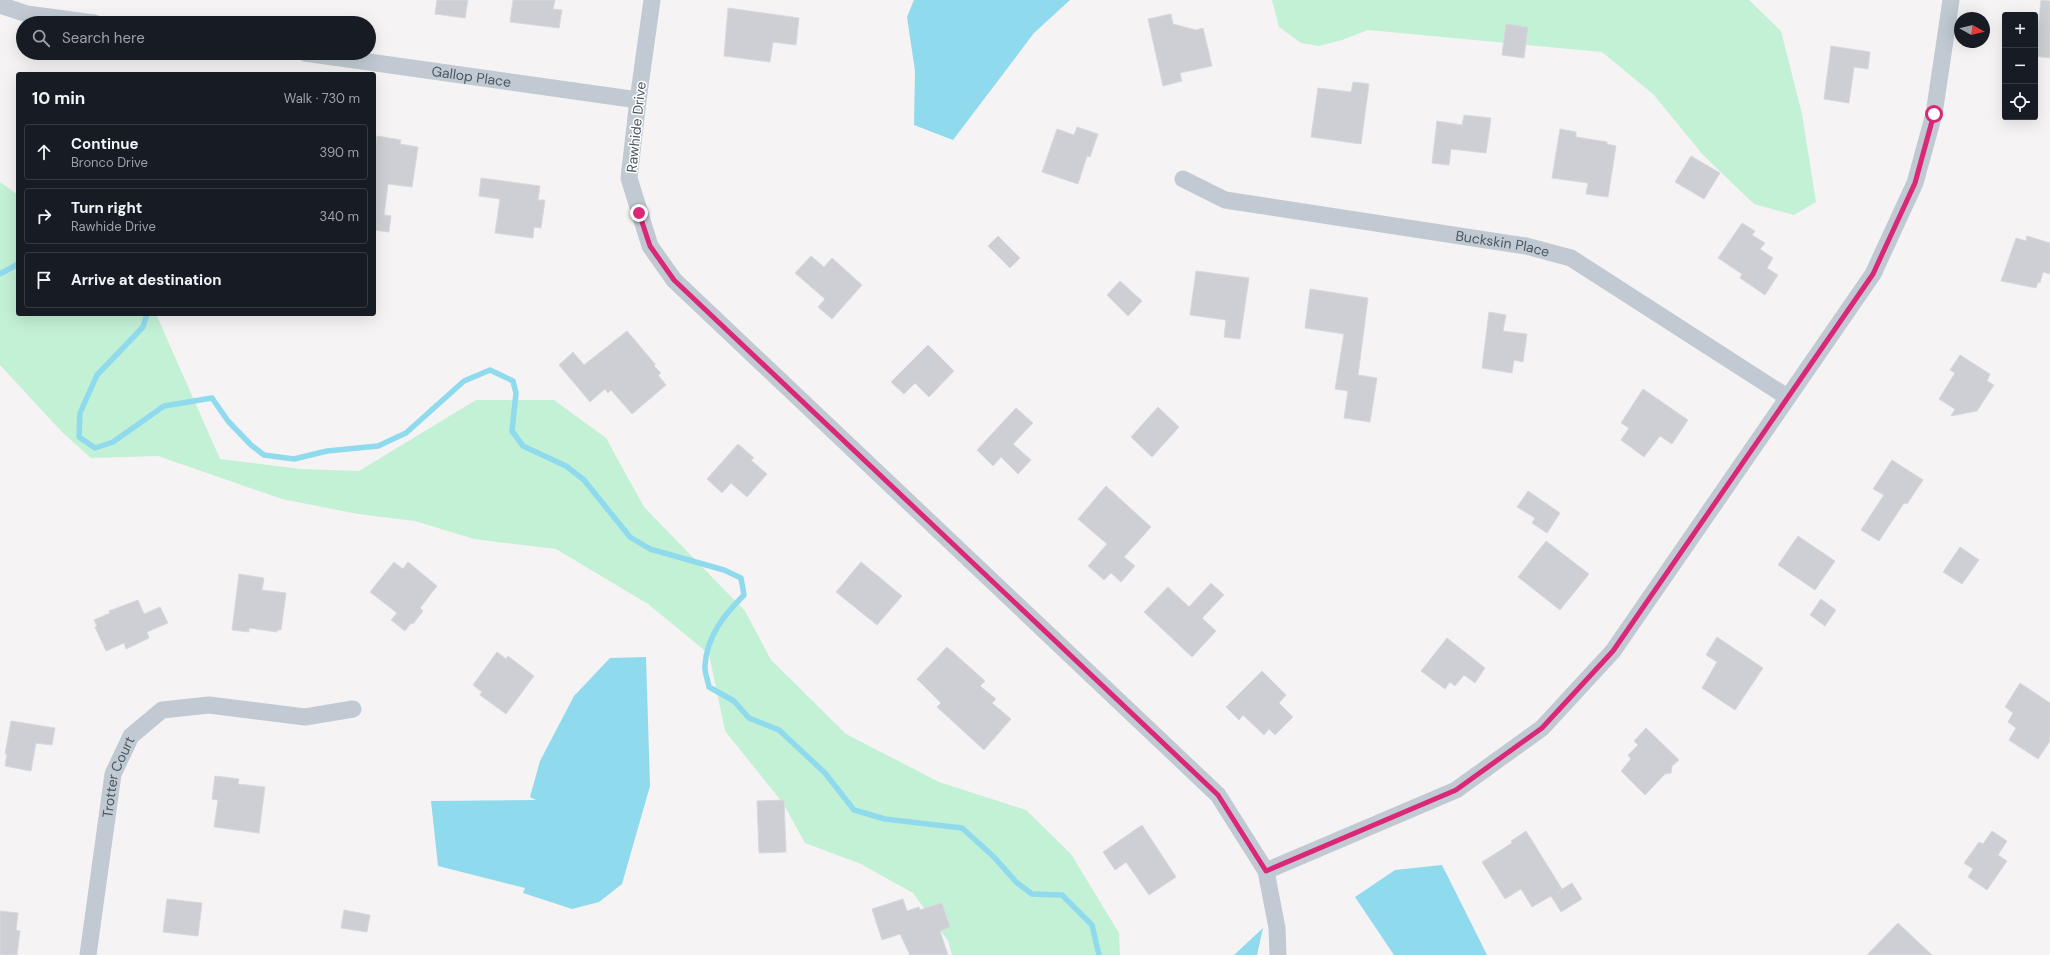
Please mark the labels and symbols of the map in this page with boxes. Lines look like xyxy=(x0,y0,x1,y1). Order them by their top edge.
north arrow xyxy=(1954,12,1990,48)
street label: Gallop Place xyxy=(430,62,512,91)
street label: Rawhide Drive xyxy=(622,81,650,173)
route start xyxy=(1925,105,1943,123)
route end xyxy=(630,204,648,222)
street label: Buckskin Place xyxy=(1454,226,1552,261)
street label: Trotter Court xyxy=(98,733,139,819)

